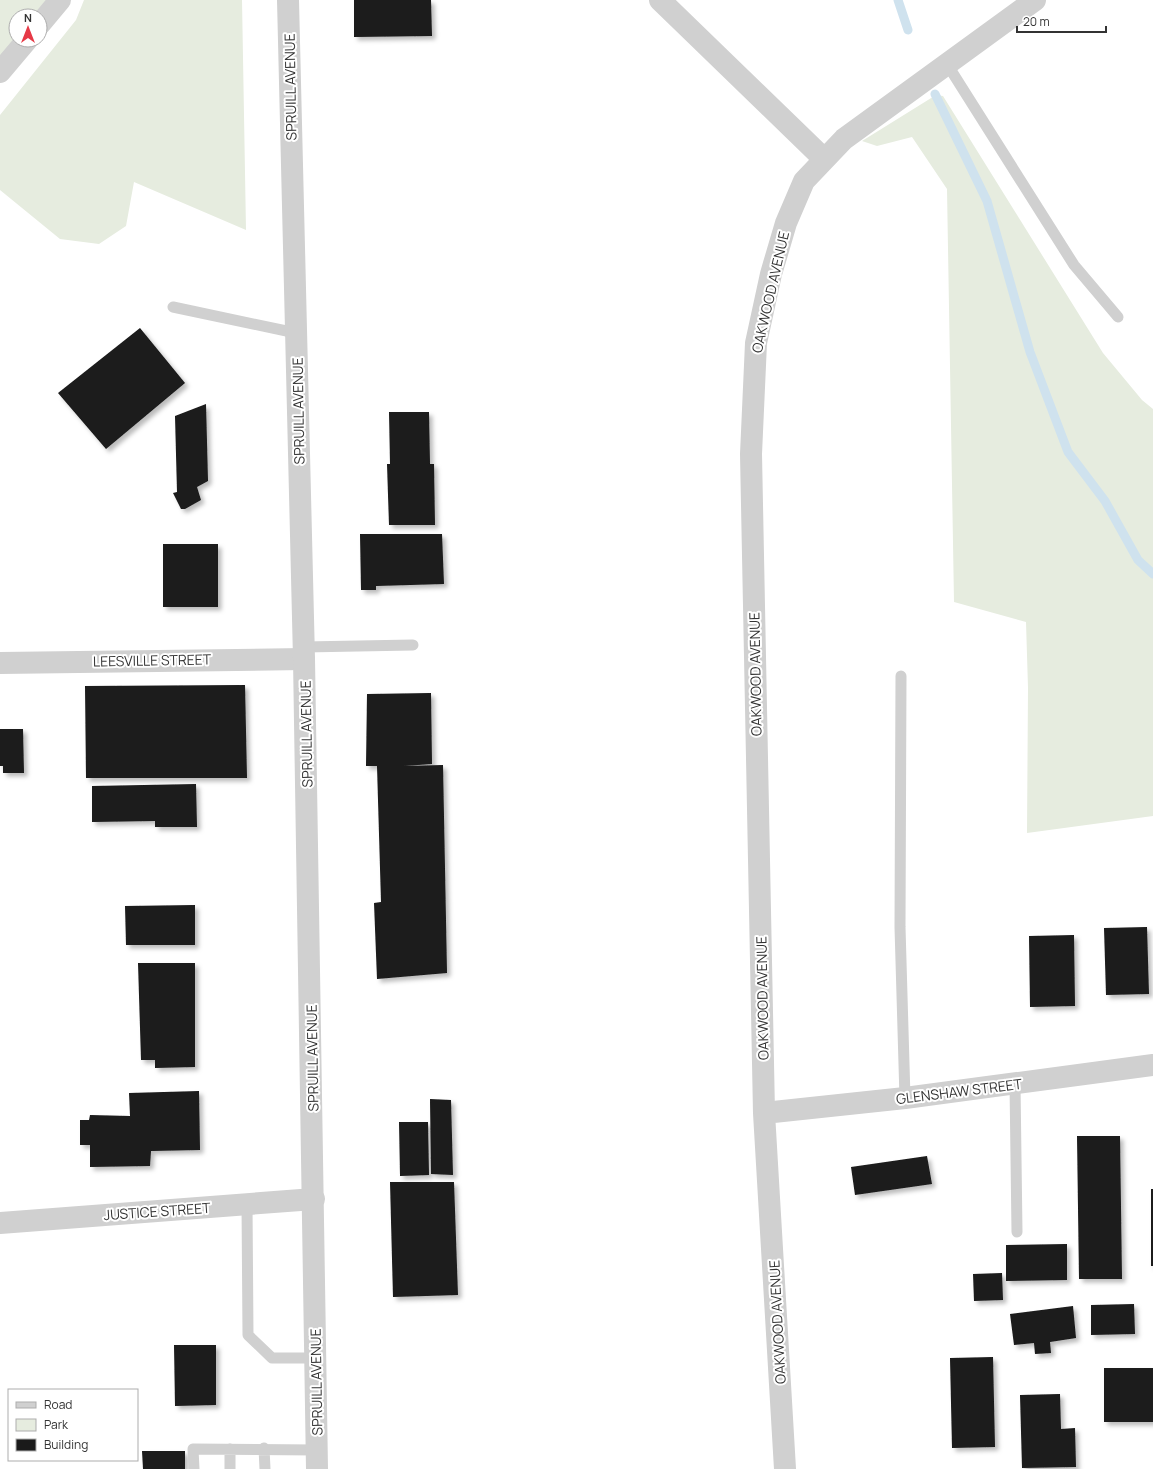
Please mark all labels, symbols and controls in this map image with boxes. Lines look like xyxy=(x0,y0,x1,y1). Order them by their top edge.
north arrow xyxy=(8,8,48,48)
scale bar xyxy=(1017,8,1106,34)
text: N xyxy=(24,10,32,25)
text: 20 m xyxy=(1023,13,1050,30)
street label: SPRUILL AVENUE xyxy=(280,33,300,141)
street label: OAKWOOD AVENUE xyxy=(747,229,793,355)
street label: SPRUILL AVENUE xyxy=(288,357,308,465)
street label: OAKWOOD AVENUE xyxy=(744,612,766,736)
street label: LEESVILLE STREET xyxy=(93,649,212,671)
street label: SPRUILL AVENUE xyxy=(296,680,316,788)
street label: OAKWOOD AVENUE xyxy=(751,936,773,1060)
street label: SPRUILL AVENUE xyxy=(302,1004,322,1112)
street label: GLENSHAW STREET xyxy=(895,1074,1024,1108)
street label: JUSTICE STREET xyxy=(103,1198,212,1224)
street label: OAKWOOD AVENUE xyxy=(764,1260,790,1384)
street label: SPRUILL AVENUE xyxy=(306,1328,326,1436)
legend xyxy=(8,1389,138,1461)
text: Road xyxy=(44,1396,72,1413)
text: Park xyxy=(44,1416,69,1433)
text: Building xyxy=(44,1436,88,1453)

